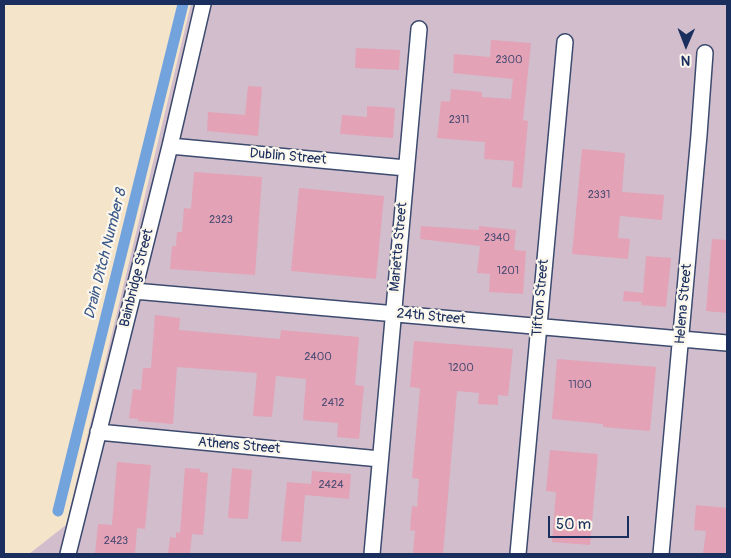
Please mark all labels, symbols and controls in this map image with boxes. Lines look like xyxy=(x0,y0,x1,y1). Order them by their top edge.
north arrow xyxy=(661,20,711,70)
text: N xyxy=(681,52,691,69)
house number: 2300 xyxy=(496,53,522,67)
house number: 2311 xyxy=(449,113,469,127)
street label: Dublin Street xyxy=(249,145,327,169)
water label: Drain Ditch Number 8 xyxy=(81,187,131,321)
house number: 2331 xyxy=(588,188,610,202)
street label: Marietta Street xyxy=(387,202,411,292)
house number: 2323 xyxy=(209,213,233,227)
street label: Bainbridge Street xyxy=(117,227,157,329)
house number: 2340 xyxy=(484,231,510,245)
street label: Tifton Street xyxy=(529,258,553,338)
street label: Helena Street xyxy=(672,263,696,345)
house number: 1201 xyxy=(497,264,519,278)
street label: 24th Street xyxy=(396,306,466,328)
house number: 2400 xyxy=(304,350,332,364)
house number: 1200 xyxy=(448,361,474,375)
house number: 1100 xyxy=(568,378,592,392)
house number: 2412 xyxy=(322,396,344,410)
street label: Athens Street xyxy=(197,434,281,458)
house number: 2424 xyxy=(318,478,344,492)
scale bar xyxy=(551,506,632,538)
text: 50 m xyxy=(556,515,591,534)
house number: 2423 xyxy=(104,534,128,548)

